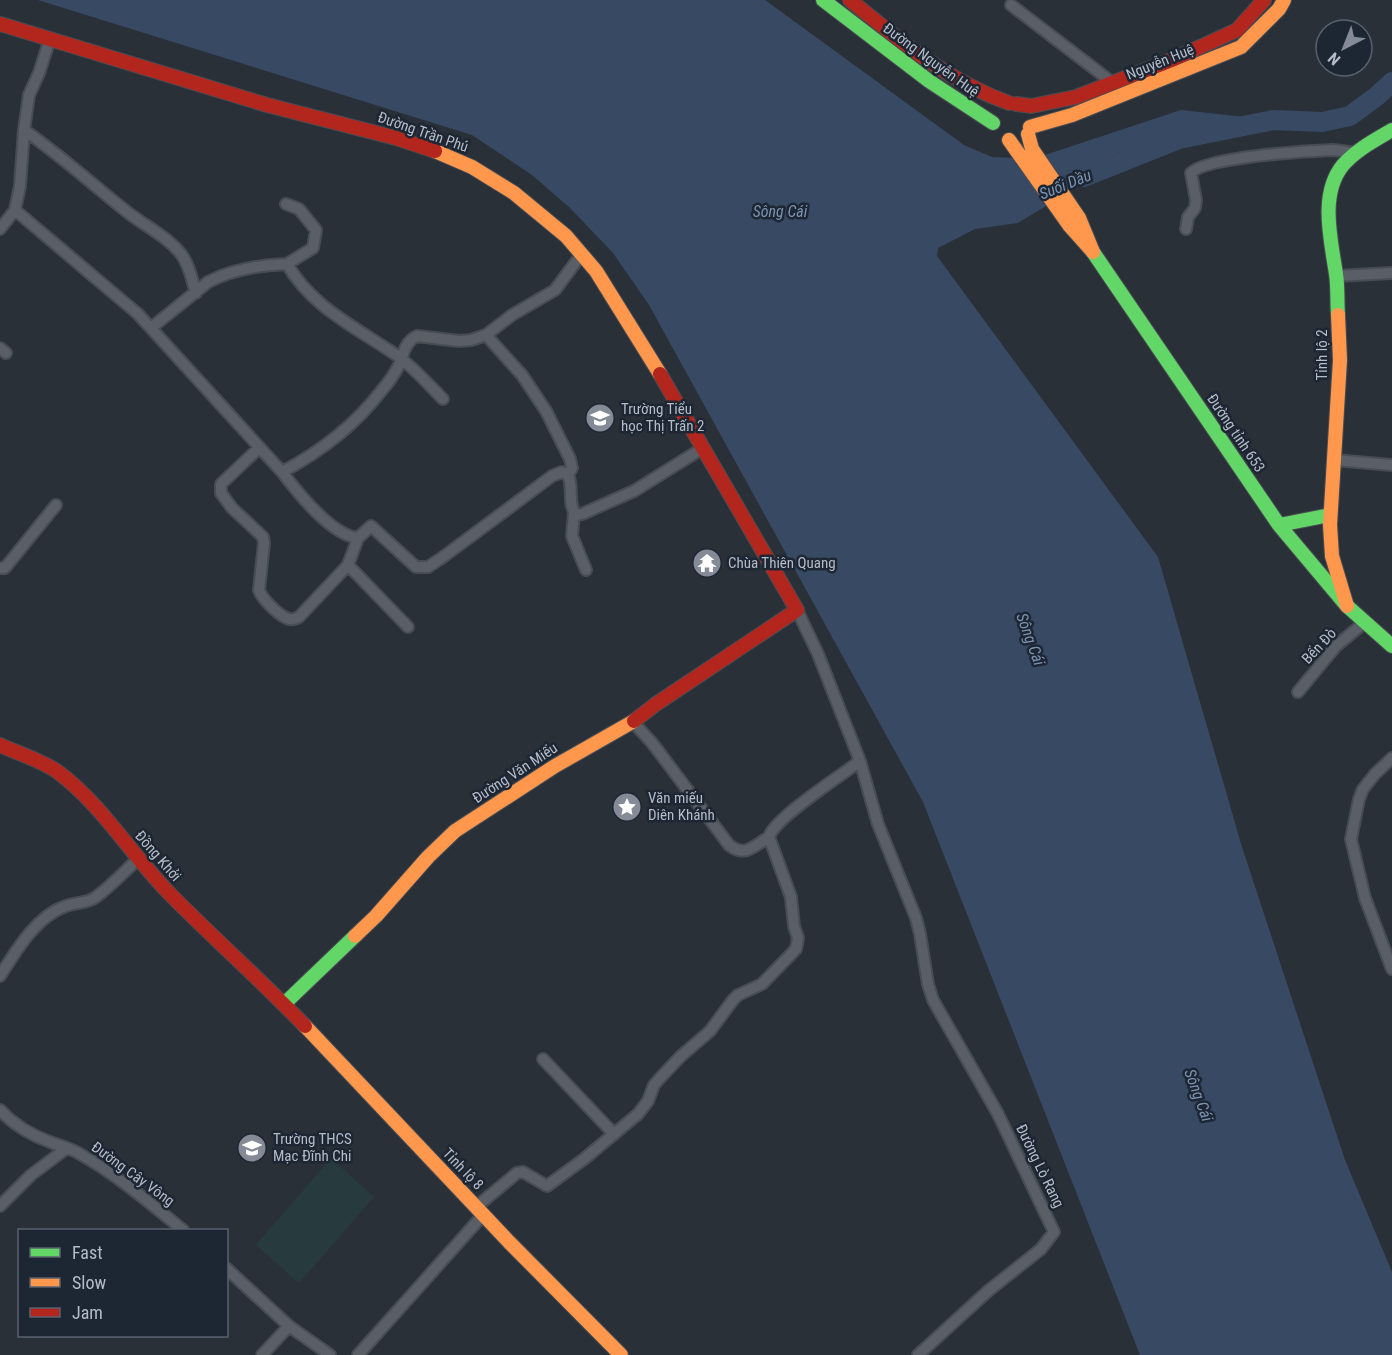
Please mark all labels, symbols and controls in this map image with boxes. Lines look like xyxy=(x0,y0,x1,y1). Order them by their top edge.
north arrow xyxy=(1314,18,1374,78)
street label: Đường Nguyễn Huệ xyxy=(880,19,982,101)
street label: Nguyễn Huệ xyxy=(1124,40,1196,84)
text: N xyxy=(1324,48,1344,69)
street label: Đường Trần Phú xyxy=(375,108,471,156)
water label: Suối Dầu xyxy=(1036,165,1094,203)
water label: Sông Cái xyxy=(753,202,808,221)
street label: Tỉnh lộ 2 xyxy=(1313,329,1331,381)
street label: Đường tỉnh 653 xyxy=(1203,390,1269,476)
place label: Trường Tiểu học Thị Trấn 2 xyxy=(621,400,704,435)
school or university icon: Trường Tiểu học Thị Trấn 2 xyxy=(584,402,616,434)
temple icon: Chùa Thiên Quang xyxy=(691,547,723,579)
place label: Chùa Thiên Quang xyxy=(728,554,836,572)
water label: Sông Cái xyxy=(1012,610,1049,668)
street label: Bến Đò xyxy=(1298,624,1340,668)
street label: Đường Văn Miếu xyxy=(469,739,561,807)
place label: Văn miếu Diên Khánh xyxy=(648,789,715,824)
place icon: Văn miếu Diên Khánh xyxy=(611,791,643,823)
street label: Đồng Khởi xyxy=(131,827,185,885)
water label: Sông Cái xyxy=(1180,1066,1217,1124)
street label: Đường Lò Rang xyxy=(1012,1121,1068,1211)
place label: Trường THCS Mạc Đĩnh Chi xyxy=(273,1130,352,1165)
school or university icon: Trường THCS Mạc Đĩnh Chi xyxy=(236,1132,268,1164)
street label: Đường Cây Vông xyxy=(88,1138,178,1210)
street label: Tỉnh lộ 8 xyxy=(439,1144,487,1194)
legend xyxy=(18,1229,228,1337)
text: Fast xyxy=(72,1242,103,1263)
text: Slow xyxy=(72,1272,107,1293)
text: Jam xyxy=(72,1302,103,1323)

